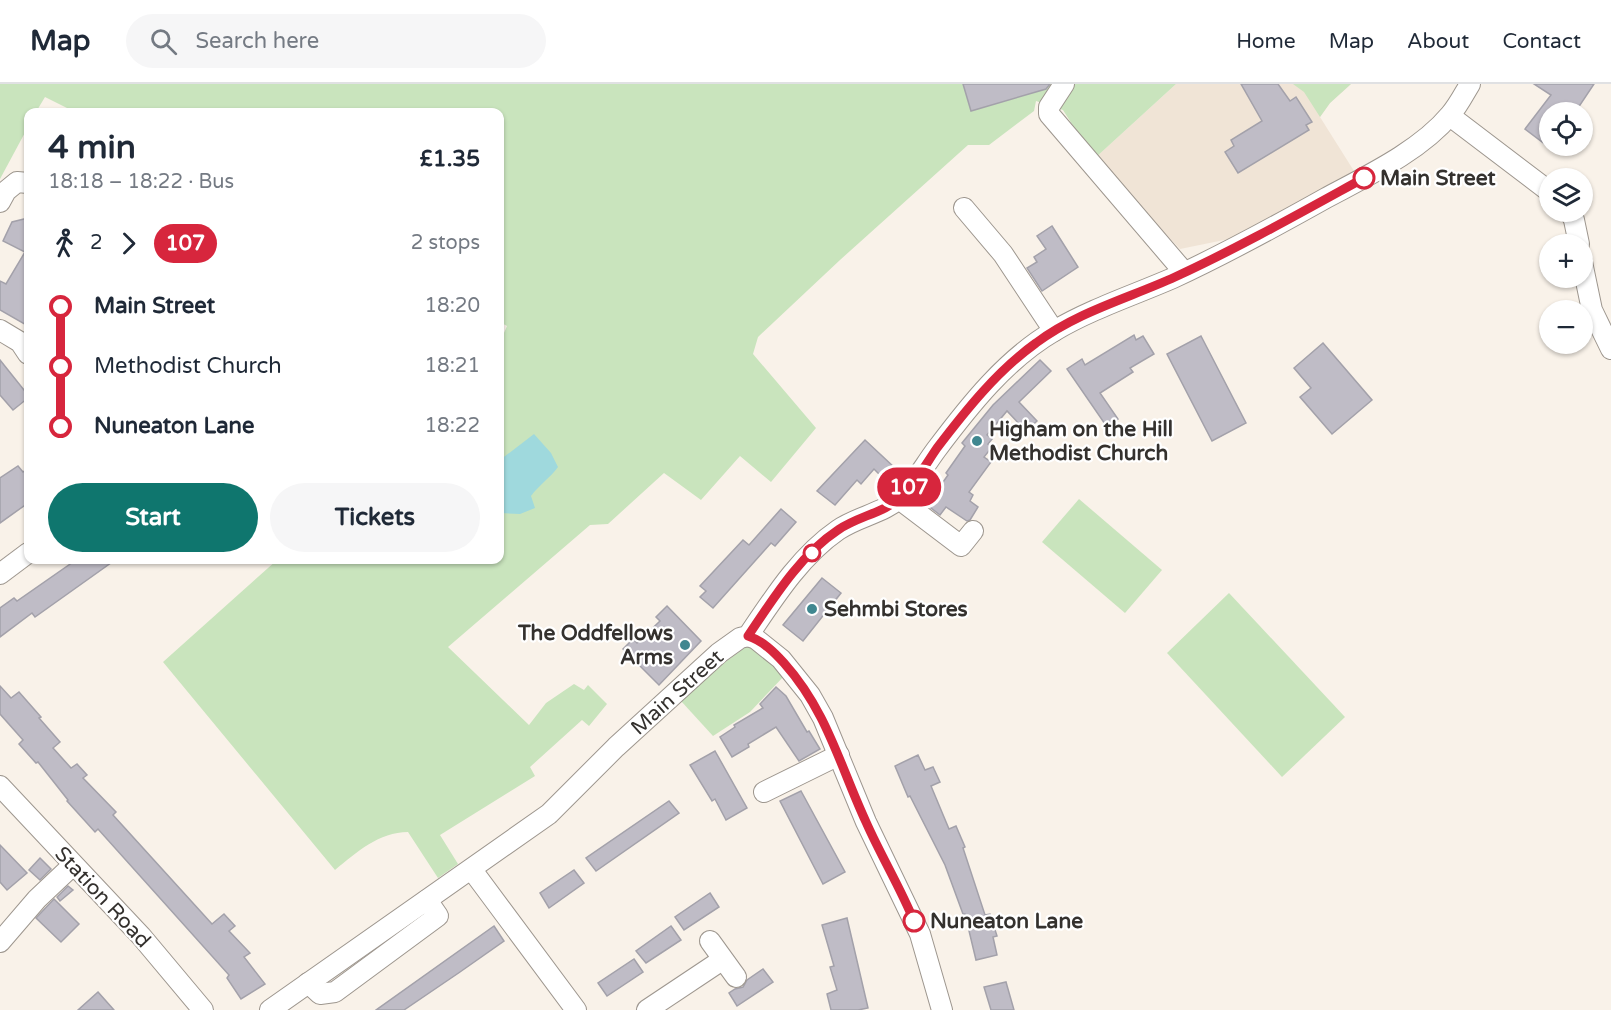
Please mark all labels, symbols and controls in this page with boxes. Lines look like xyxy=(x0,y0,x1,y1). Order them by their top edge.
search box xyxy=(126,14,546,68)
text: Map xyxy=(30,24,90,58)
icon: search xyxy=(147,25,180,58)
text: Search here xyxy=(195,28,319,54)
text: Home xyxy=(1236,29,1296,54)
text: Map xyxy=(1329,29,1374,54)
text: About xyxy=(1407,29,1469,54)
text: Contact xyxy=(1502,29,1581,54)
map controls xyxy=(1539,102,1593,354)
button: locate xyxy=(1539,102,1593,156)
text: 4 min xyxy=(48,128,136,167)
text: £1.35 xyxy=(420,146,480,172)
place label: Main Street xyxy=(1380,166,1496,191)
marker: Main Street xyxy=(1353,167,1375,189)
button: layers xyxy=(1539,168,1593,222)
text: 18:18 – 18:22 · Bus xyxy=(48,170,234,194)
icon: walk xyxy=(48,227,81,260)
icon: forward xyxy=(112,227,145,260)
text: 2 xyxy=(90,231,103,255)
text: 107 xyxy=(166,231,205,256)
text: 2 stops xyxy=(411,231,480,255)
button: + xyxy=(1539,234,1593,288)
text: Main Street xyxy=(94,293,215,319)
text: 18:20 xyxy=(425,294,480,318)
button: − xyxy=(1539,300,1593,354)
text: Methodist Church xyxy=(94,353,282,379)
text: 18:21 xyxy=(425,354,480,378)
text: Nuneaton Lane xyxy=(94,413,254,439)
text: 18:22 xyxy=(425,414,480,438)
place label: Higham on the Hill Methodist Church xyxy=(989,417,1173,466)
marker: Higham on the Hill Methodist Church xyxy=(970,434,984,448)
line badge: 107 xyxy=(874,468,944,506)
text: 107 xyxy=(889,475,929,500)
button: Start xyxy=(48,483,258,552)
button: Tickets xyxy=(270,483,480,552)
unlabelled marker xyxy=(803,544,821,562)
place label: Sehmbi Stores xyxy=(824,597,968,622)
marker: Sehmbi Stores xyxy=(805,602,819,616)
place label: The Oddfellows Arms xyxy=(517,621,673,670)
marker: The Oddfellows Arms xyxy=(678,638,692,652)
street label: Main Street xyxy=(626,644,729,740)
street label: Station Road xyxy=(49,842,156,953)
place label: Nuneaton Lane xyxy=(930,909,1083,934)
marker: Nuneaton Lane xyxy=(903,910,925,932)

